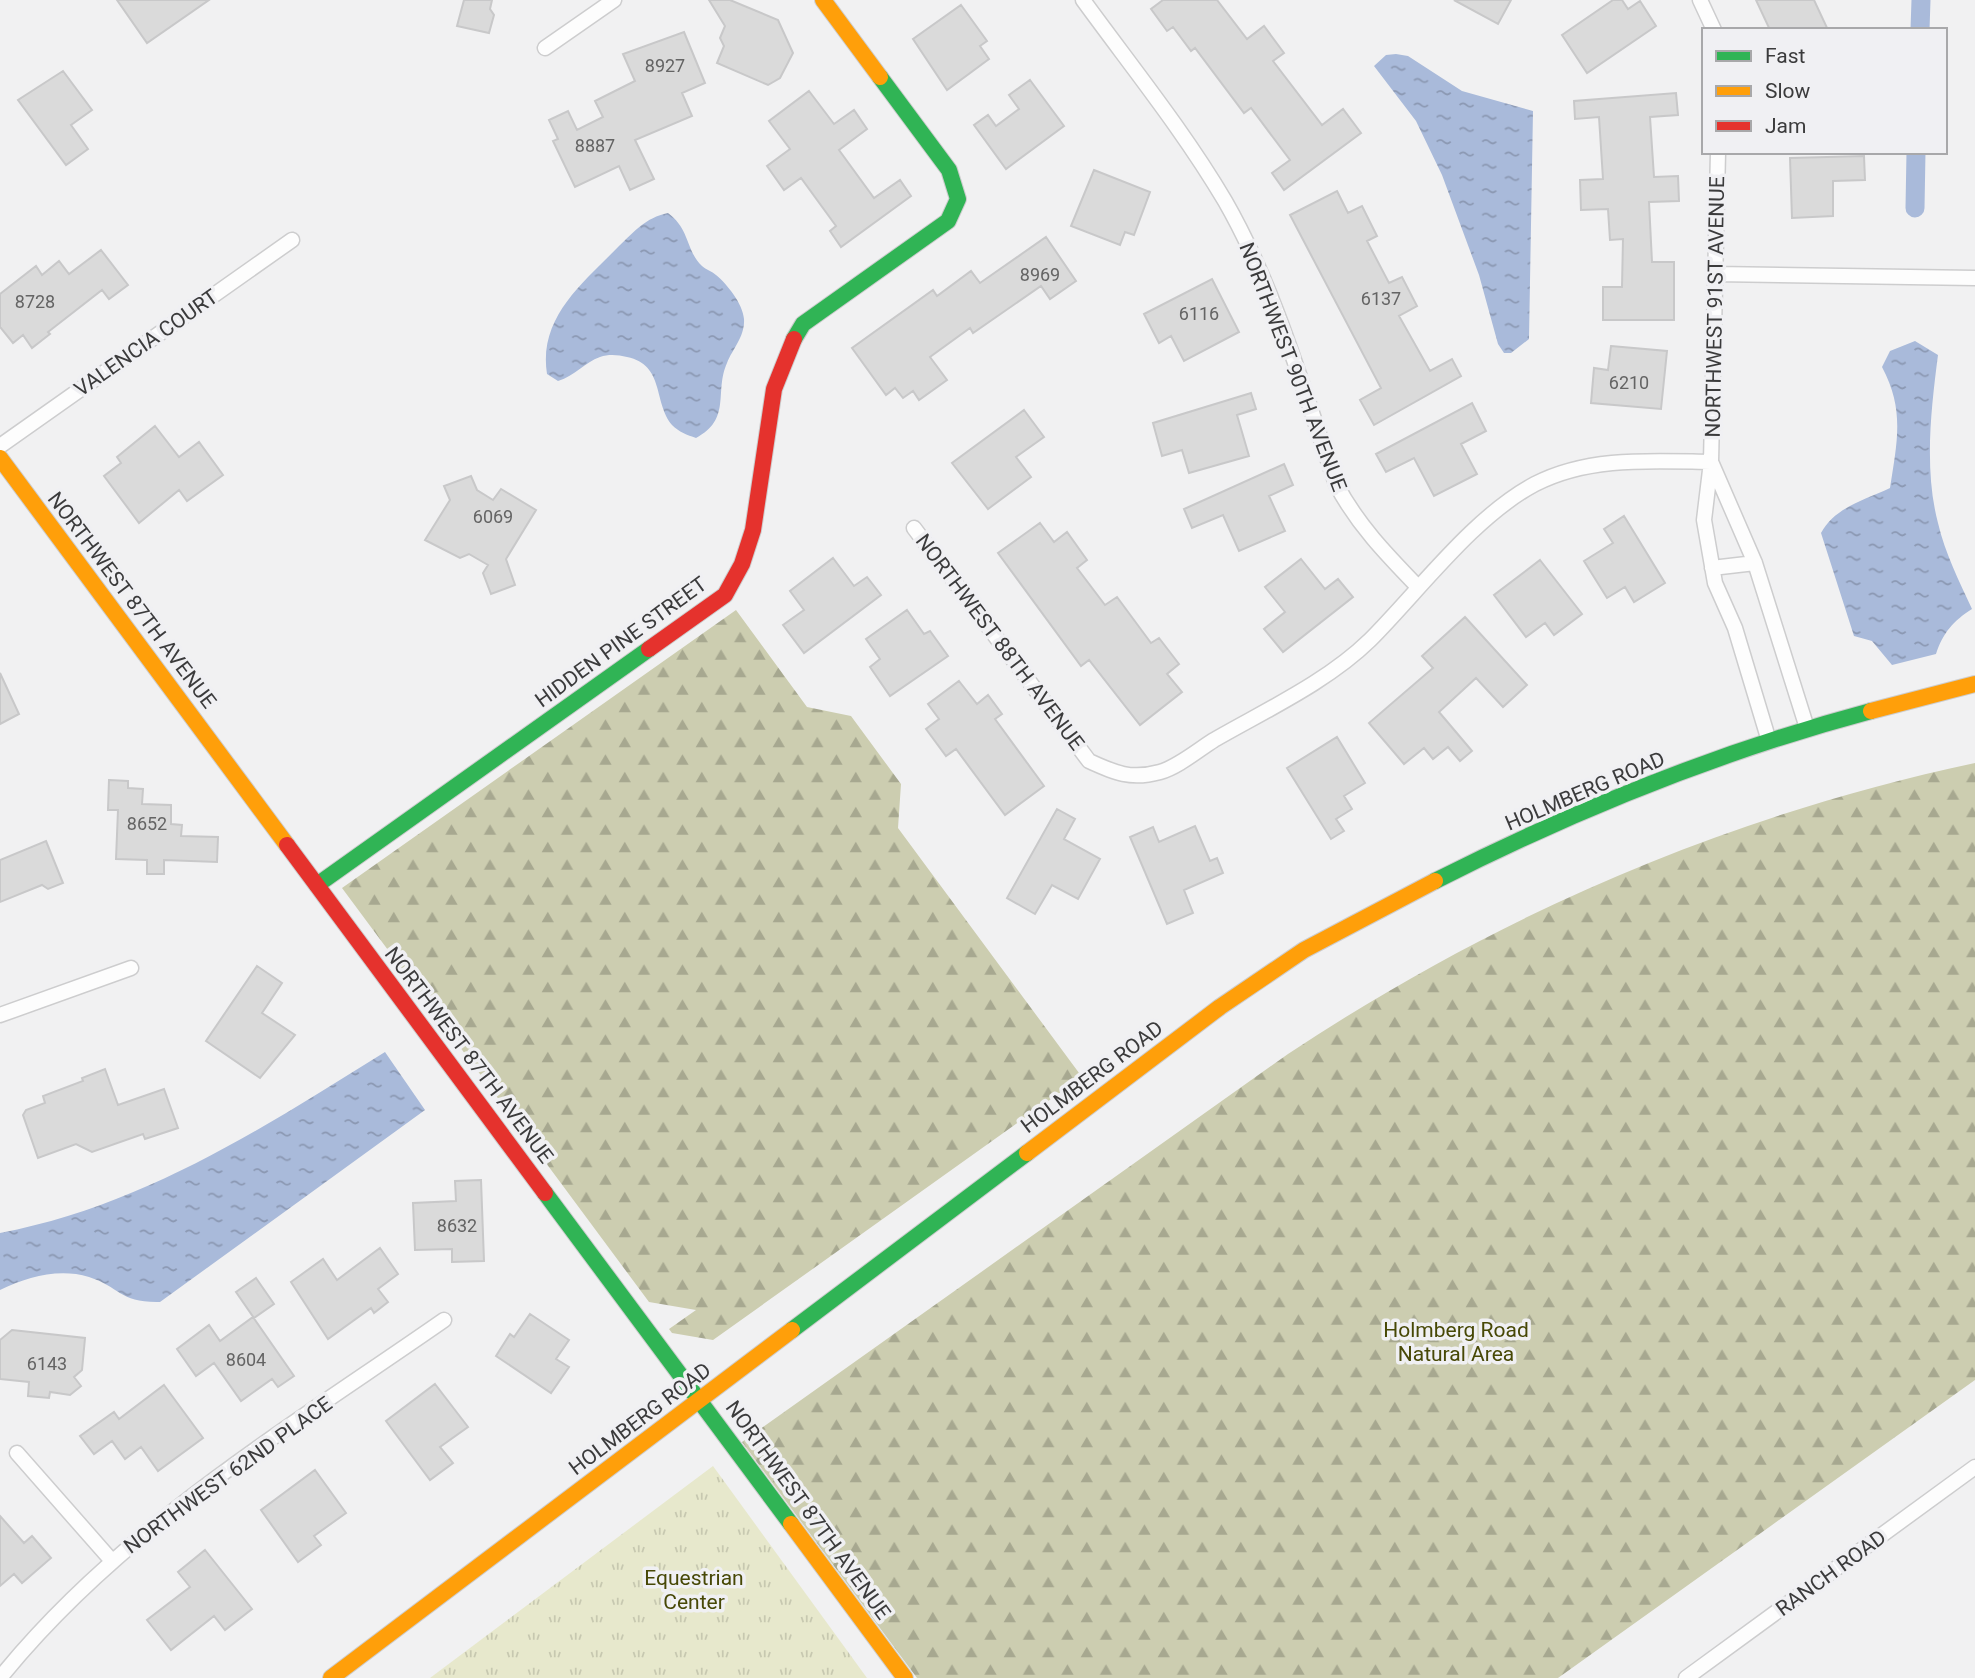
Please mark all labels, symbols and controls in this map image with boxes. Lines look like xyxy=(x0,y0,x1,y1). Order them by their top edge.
legend xyxy=(1702,28,1947,154)
text: Fast xyxy=(1765,44,1806,68)
house number: 8927 xyxy=(645,55,685,76)
text: Slow xyxy=(1765,79,1811,103)
text: Jam xyxy=(1765,114,1806,138)
house number: 8887 xyxy=(575,135,615,156)
street label: NORTHWEST 91ST AVENUE xyxy=(1701,176,1729,438)
street label: NORTHWEST 90TH AVENUE xyxy=(1234,239,1352,495)
house number: 8969 xyxy=(1020,264,1060,285)
street label: VALENCIA COURT xyxy=(70,284,223,401)
house number: 6137 xyxy=(1361,288,1401,309)
house number: 8728 xyxy=(15,291,55,312)
house number: 6116 xyxy=(1179,303,1219,324)
house number: 6210 xyxy=(1609,372,1649,393)
street label: NORTHWEST 87TH AVENUE xyxy=(43,487,221,713)
house number: 6069 xyxy=(473,506,513,527)
street label: NORTHWEST 88TH AVENUE xyxy=(911,529,1089,755)
street label: HIDDEN PINE STREET xyxy=(531,571,712,712)
street label: HOLMBERG ROAD xyxy=(1502,747,1668,835)
house number: 8652 xyxy=(127,813,167,834)
street label: NORTHWEST 87TH AVENUE xyxy=(380,942,558,1168)
street label: HOLMBERG ROAD xyxy=(1016,1016,1168,1138)
house number: 8632 xyxy=(437,1215,477,1236)
park label: Holmberg Road Natural Area xyxy=(1383,1318,1529,1366)
house number: 8604 xyxy=(226,1349,266,1370)
house number: 6143 xyxy=(27,1353,67,1374)
street label: HOLMBERG ROAD xyxy=(564,1358,716,1480)
street label: NORTHWEST 62ND PLACE xyxy=(119,1392,337,1558)
street label: NORTHWEST 87TH AVENUE xyxy=(721,1396,895,1624)
street label: RANCH ROAD xyxy=(1771,1525,1891,1621)
park label: Equestrian Center xyxy=(644,1566,744,1614)

